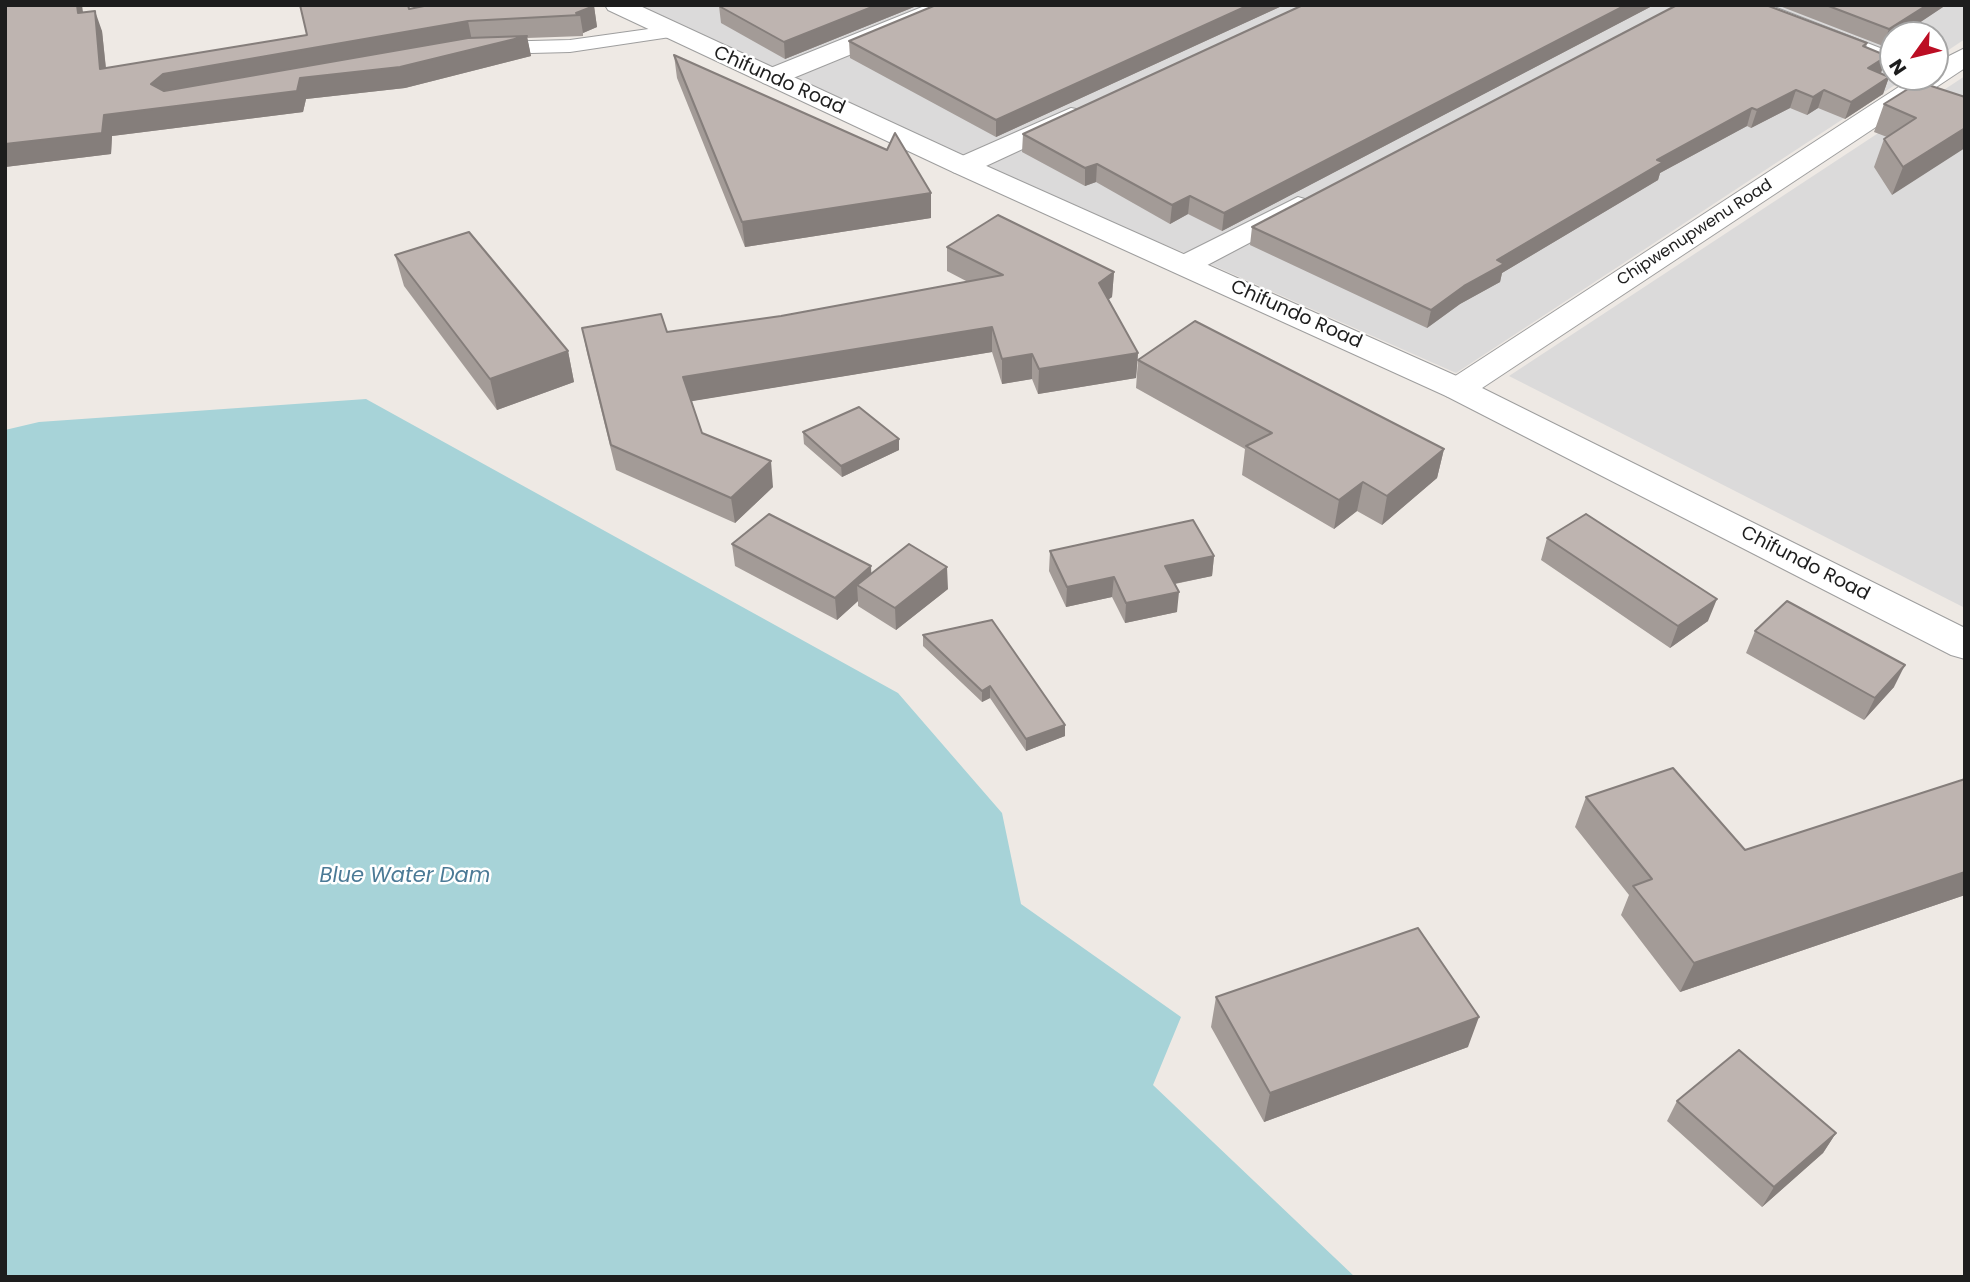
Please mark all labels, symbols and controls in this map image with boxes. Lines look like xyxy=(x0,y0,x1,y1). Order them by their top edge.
north arrow xyxy=(1879,21,1949,91)
street label: Chifundo Road xyxy=(710,42,848,120)
text: N xyxy=(1883,53,1913,80)
street label: Chipwenupwenu Road xyxy=(1614,176,1776,290)
street label: Chifundo Road xyxy=(1227,276,1365,354)
street label: Chifundo Road xyxy=(1737,522,1873,606)
water label: Blue Water Dam xyxy=(320,864,490,890)

